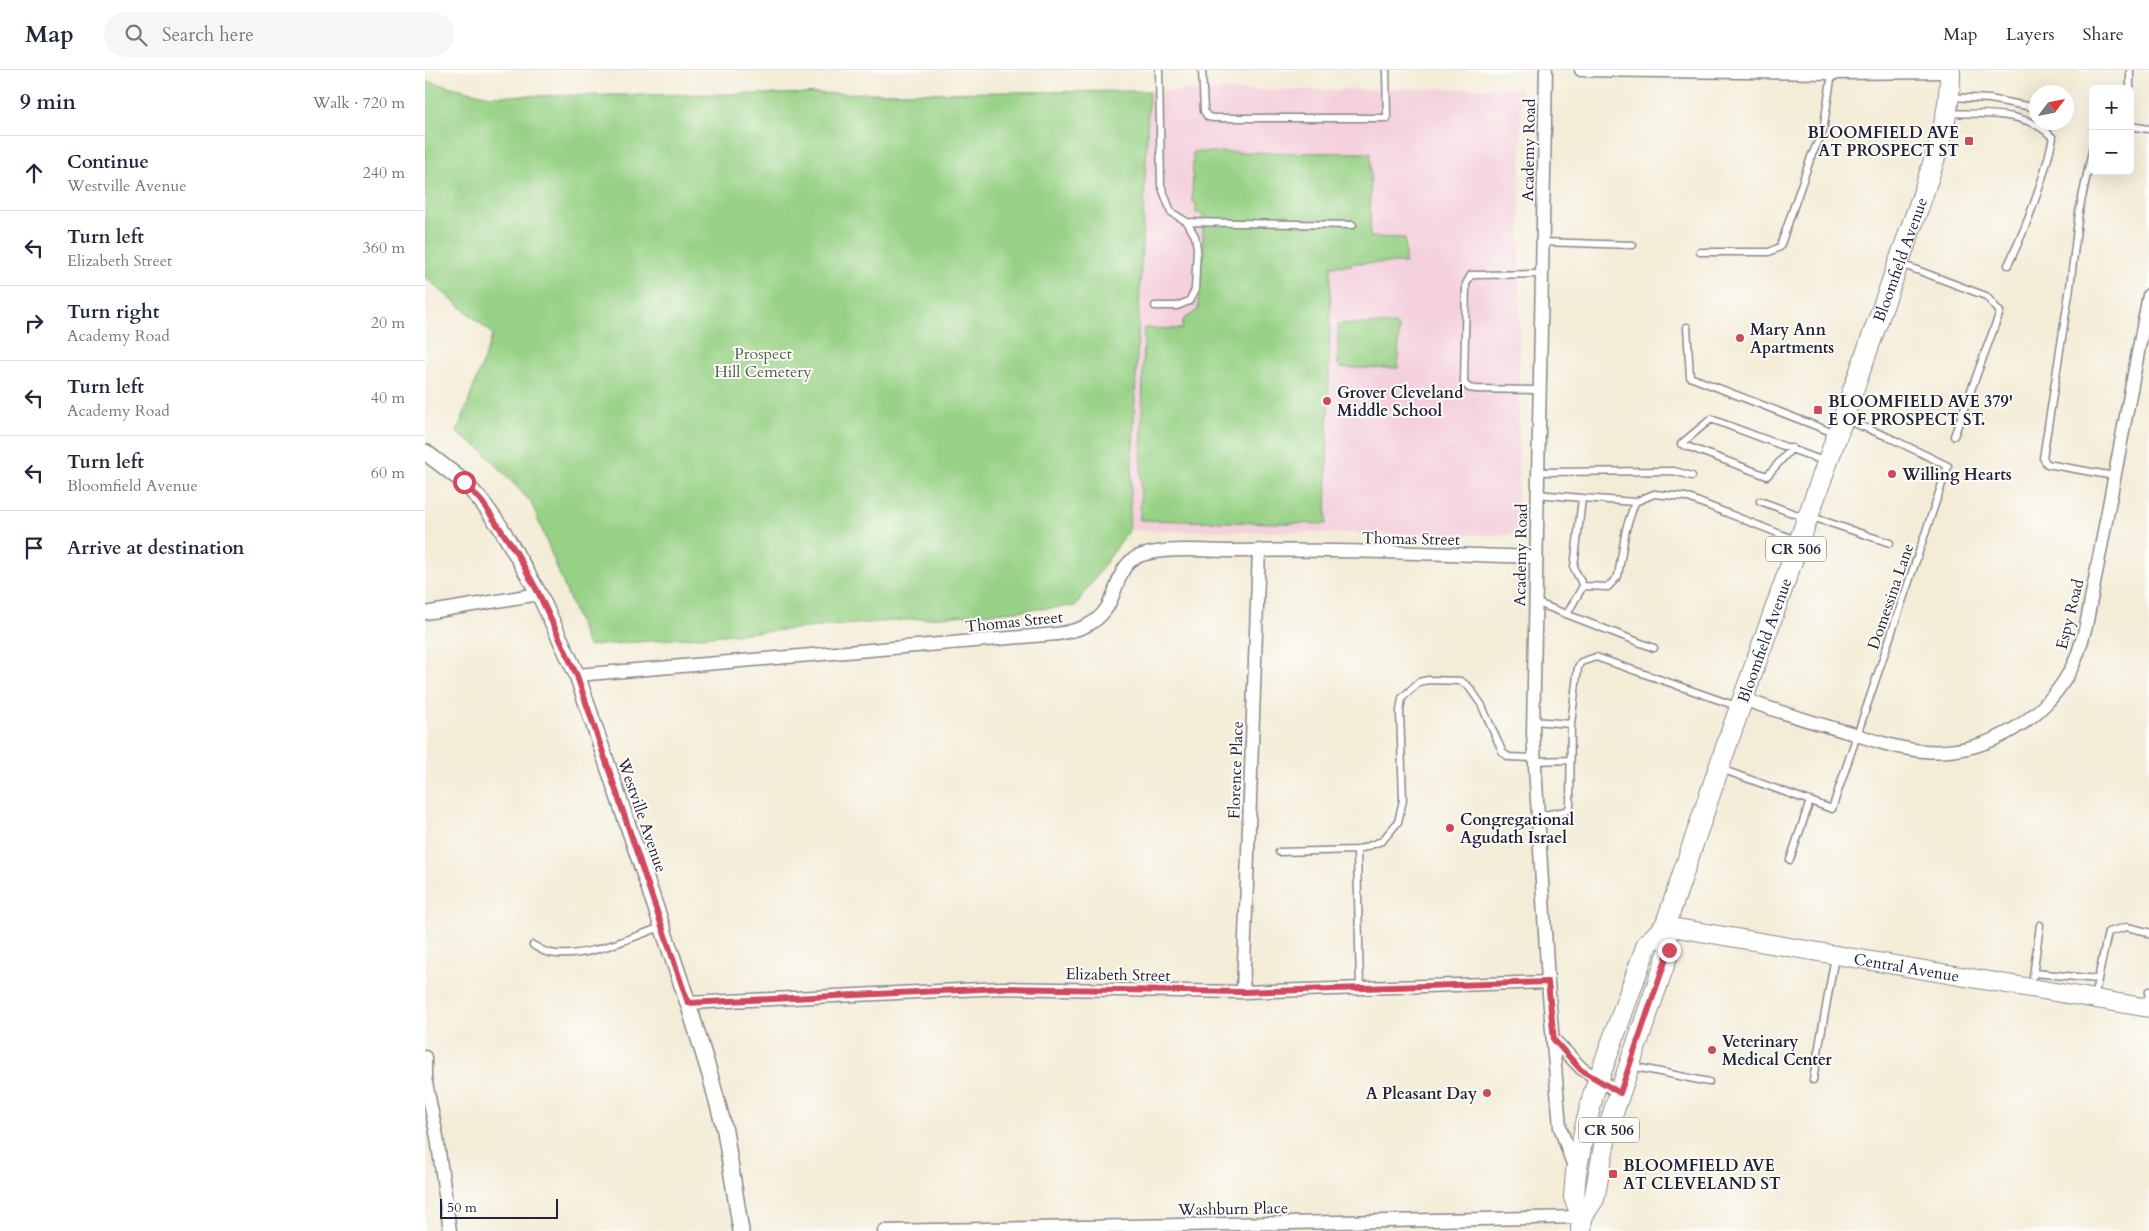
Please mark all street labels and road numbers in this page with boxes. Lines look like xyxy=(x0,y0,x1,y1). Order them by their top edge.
street label: Academy Road xyxy=(1517,98,1541,202)
street label: Bloomfield Avenue xyxy=(1868,194,1933,325)
street label: Academy Road xyxy=(1509,503,1533,607)
street label: Thomas Street xyxy=(1362,527,1460,551)
road number: CR 506 xyxy=(1766,536,1826,562)
street label: Domessina Lane xyxy=(1862,540,1919,652)
street label: Bloomfield Avenue xyxy=(1733,575,1797,706)
street label: Espy Road xyxy=(2051,576,2089,652)
street label: Thomas Street xyxy=(964,606,1064,638)
street label: Florence Place xyxy=(1223,721,1249,819)
street label: Westville Avenue xyxy=(612,754,672,875)
street label: Central Avenue xyxy=(1852,948,1961,988)
street label: Elizabeth Street xyxy=(1065,963,1171,987)
road number: CR 506 xyxy=(1579,1118,1639,1142)
street label: Washburn Place xyxy=(1177,1197,1288,1221)

